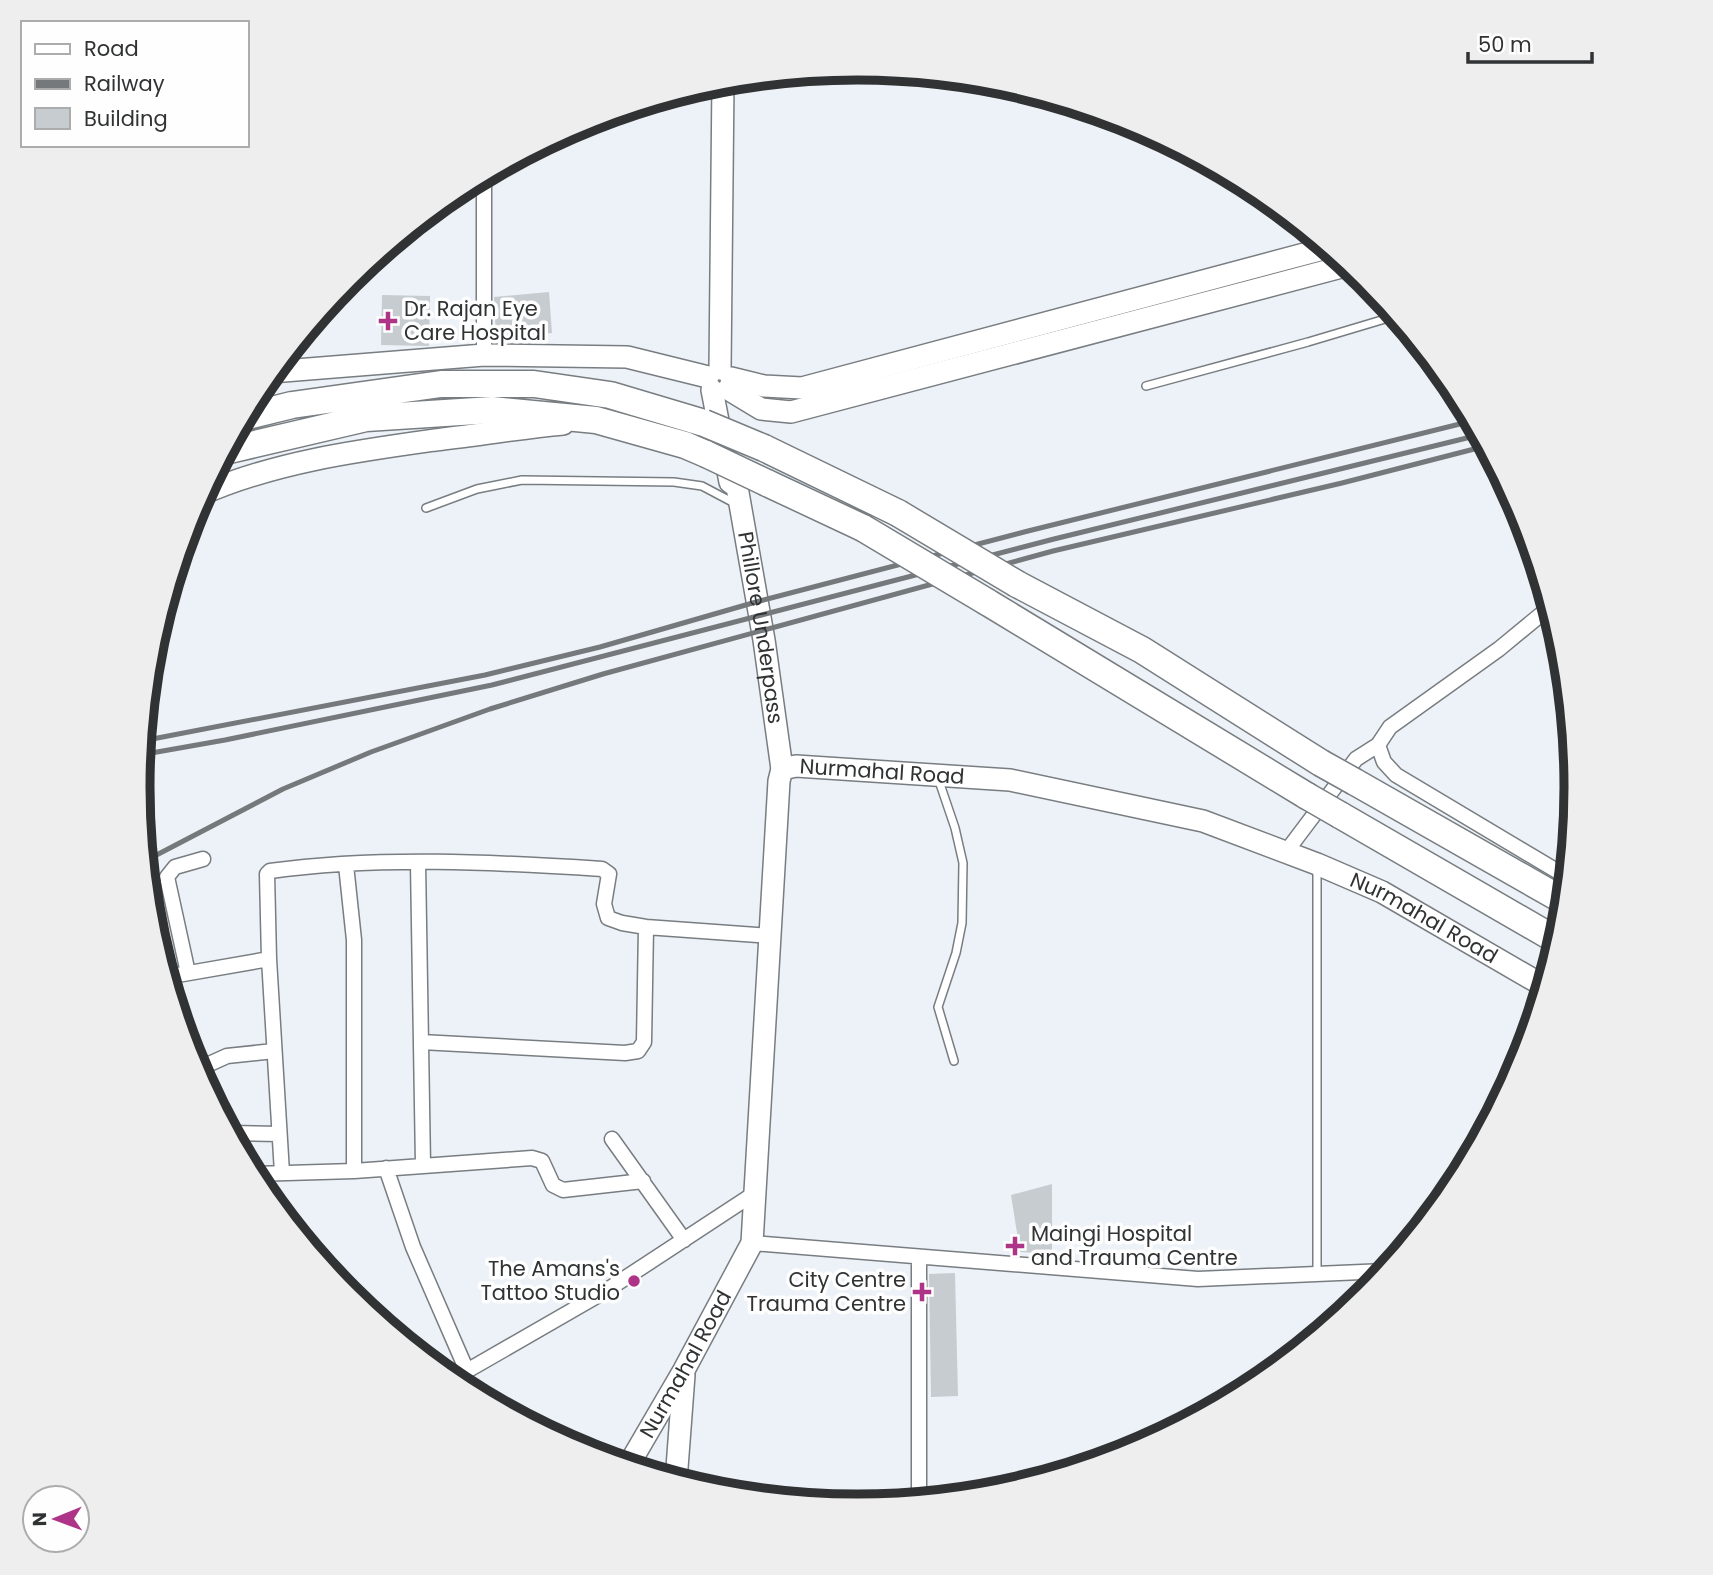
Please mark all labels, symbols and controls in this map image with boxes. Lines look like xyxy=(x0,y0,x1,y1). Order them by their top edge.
legend xyxy=(21,21,248,147)
scale bar xyxy=(1468,21,1592,65)
text: 50 m xyxy=(1478,30,1532,59)
text: Road xyxy=(84,34,139,63)
text: Railway xyxy=(84,69,165,98)
text: Building xyxy=(84,104,168,133)
place label: Dr. Rajan Eye Care Hospital xyxy=(404,294,546,347)
marker: Dr. Rajan Eye Care Hospital xyxy=(378,311,398,331)
street label: Phillore Underpass xyxy=(731,529,791,725)
street label: Nurmahal Road xyxy=(799,751,965,791)
street label: Nurmahal Road xyxy=(1346,865,1503,970)
place label: Maingi Hospital and Trauma Centre xyxy=(1031,1219,1238,1272)
marker: Maingi Hospital and Trauma Centre xyxy=(1005,1236,1025,1256)
place label: The Amans's Tattoo Studio xyxy=(480,1254,620,1307)
place label: City Centre Trauma Centre xyxy=(747,1265,906,1318)
marker: The Amans's Tattoo Studio xyxy=(626,1273,642,1289)
marker: City Centre Trauma Centre xyxy=(912,1282,932,1302)
street label: Nurmahal Road xyxy=(632,1285,738,1443)
north arrow xyxy=(21,1484,91,1554)
text: N xyxy=(26,1512,53,1527)

